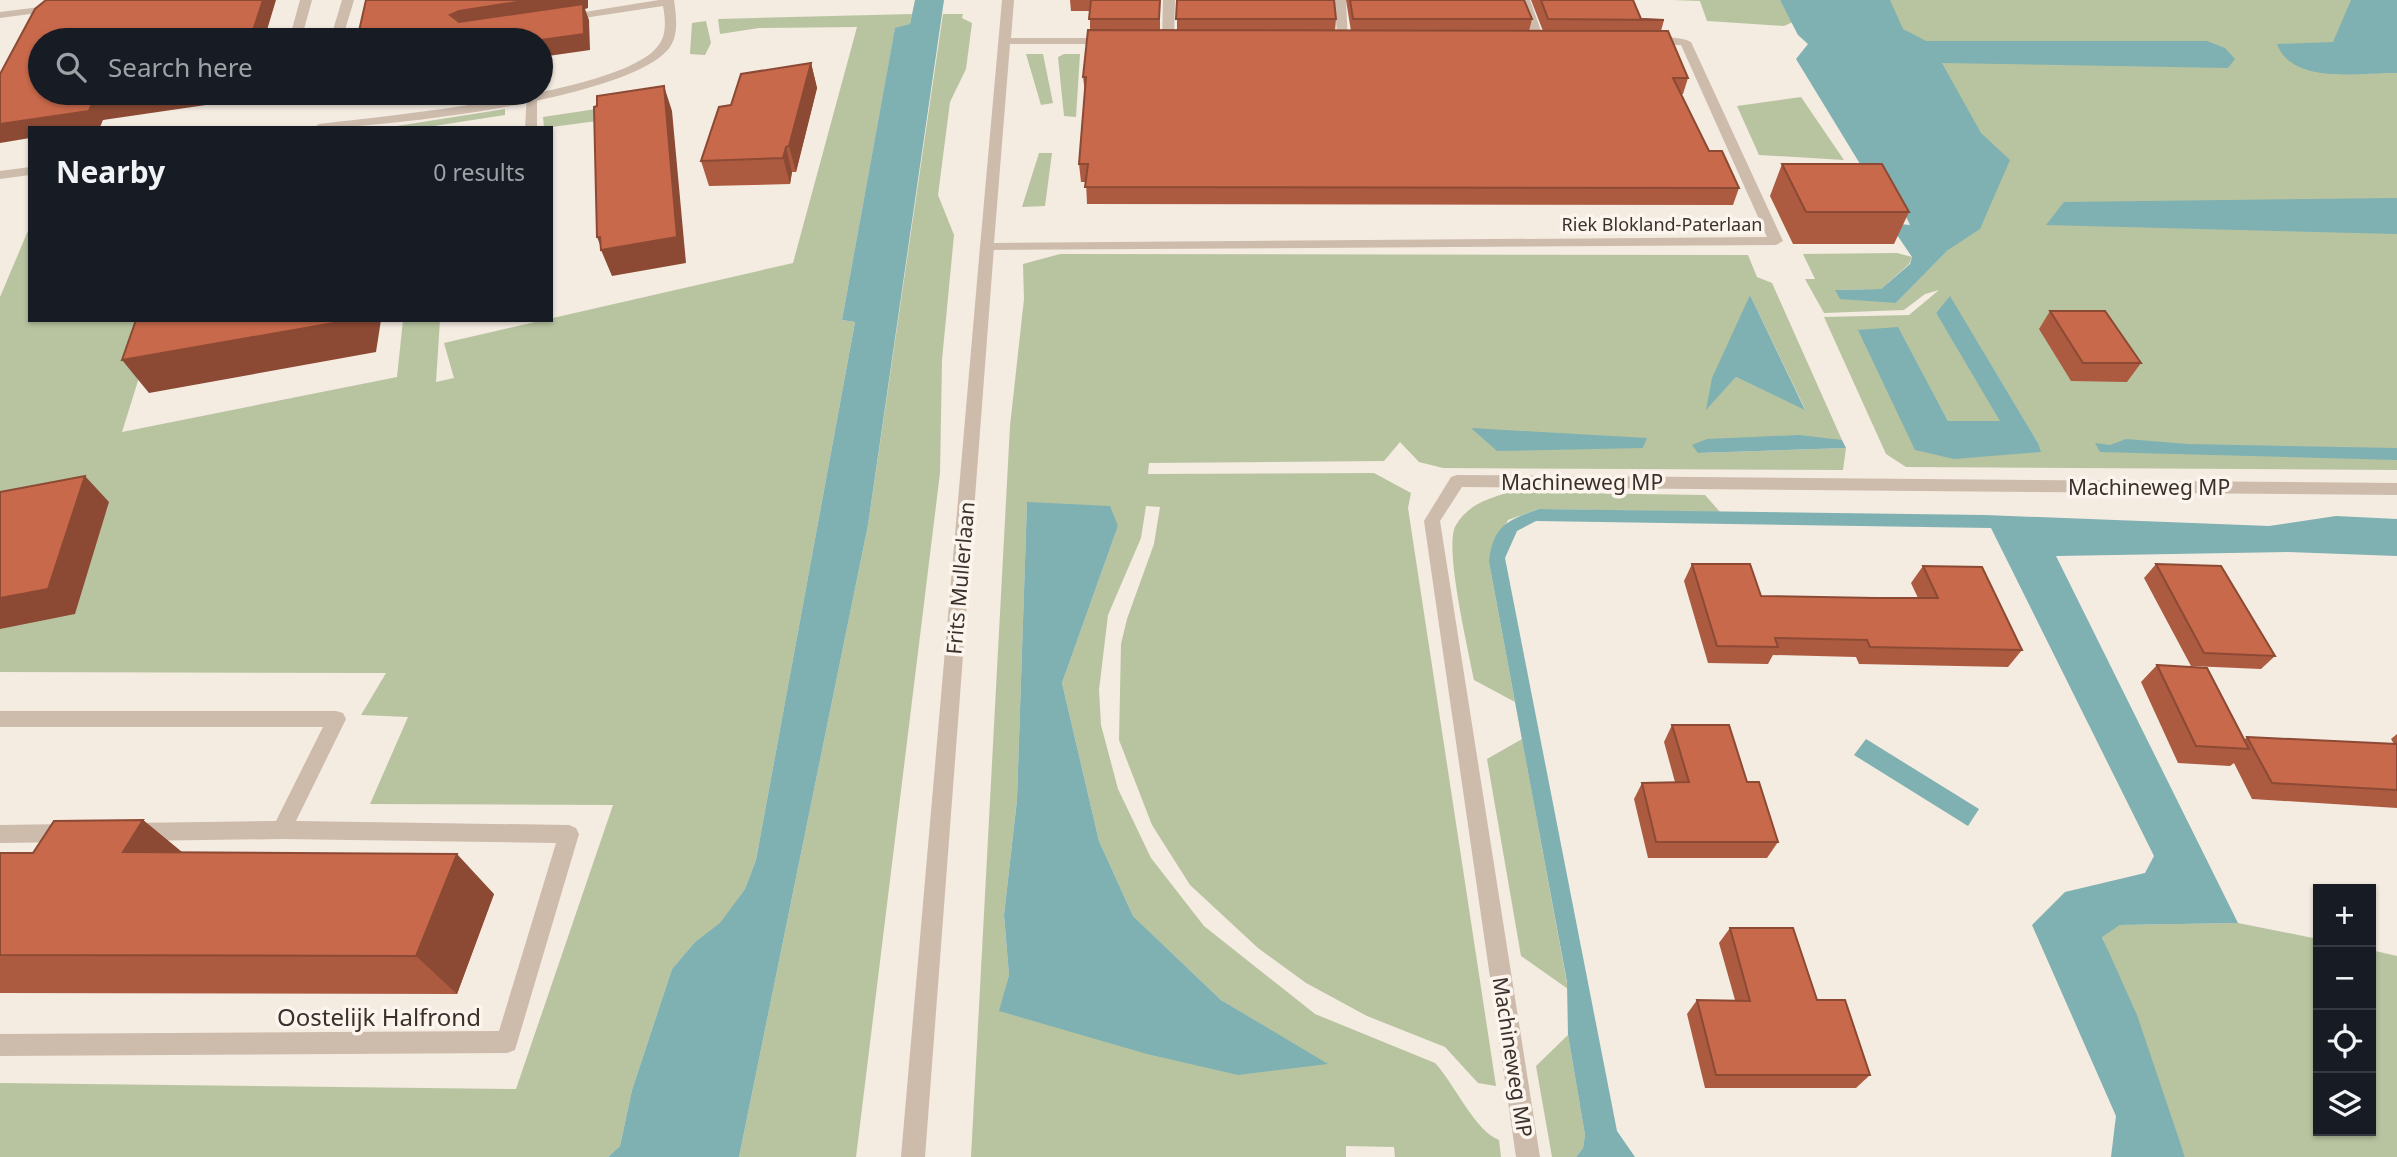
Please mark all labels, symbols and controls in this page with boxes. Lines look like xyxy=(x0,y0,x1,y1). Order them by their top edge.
search box xyxy=(28,28,553,105)
icon: search xyxy=(52,48,90,86)
text: Search here xyxy=(108,49,253,85)
text: Nearby xyxy=(56,151,165,192)
text: 0 results xyxy=(433,156,525,188)
street label: Riek Blokland-Paterlaan xyxy=(1562,212,1762,236)
street label: Machineweg MP xyxy=(1501,468,1663,496)
street label: Machineweg MP xyxy=(2068,473,2230,501)
street label: Frits Mullerlaan xyxy=(939,500,981,656)
map controls xyxy=(2313,884,2376,1136)
button: + xyxy=(2313,884,2376,947)
button: − xyxy=(2313,947,2376,1010)
street label: Machineweg MP xyxy=(1486,975,1540,1139)
street label: Oostelijk Halfrond xyxy=(277,1000,481,1033)
button: locate xyxy=(2313,1010,2376,1073)
button: layers xyxy=(2313,1073,2376,1136)

